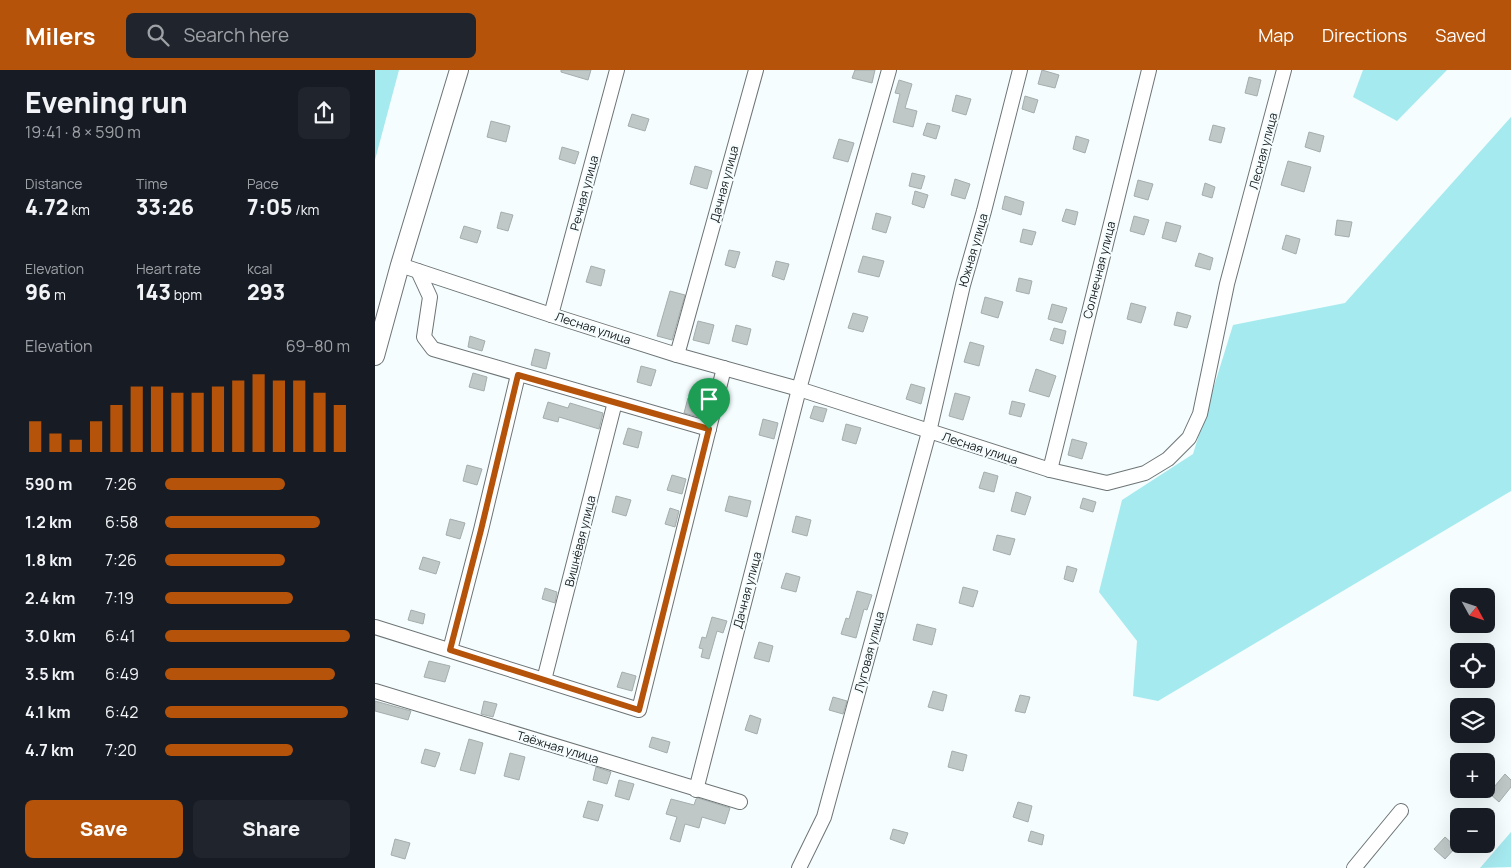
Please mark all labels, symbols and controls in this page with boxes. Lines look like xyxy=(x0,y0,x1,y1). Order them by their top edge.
search box xyxy=(126,13,476,58)
text: Milers xyxy=(25,19,96,52)
icon: search xyxy=(144,21,172,49)
text: Search here xyxy=(184,22,289,48)
text: Map xyxy=(1258,23,1294,47)
text: Directions xyxy=(1322,23,1407,47)
text: Saved xyxy=(1435,23,1486,47)
text: Evening run xyxy=(25,83,188,121)
button: share xyxy=(298,87,350,139)
street label: Лесная улица xyxy=(1245,111,1281,191)
text: 19:41 · 8 × 590 m xyxy=(25,121,141,143)
street label: Дачная улица xyxy=(706,144,742,224)
street label: Речная улица xyxy=(566,153,602,233)
text: Distance xyxy=(25,174,82,193)
text: Time xyxy=(136,174,168,193)
text: Pace xyxy=(247,174,279,193)
text: 4.72 xyxy=(25,193,68,221)
text: 33:26 xyxy=(136,193,194,221)
text: 7:05 xyxy=(247,193,292,221)
text: km xyxy=(68,200,90,219)
text: /km xyxy=(292,200,320,219)
street label: Южная улица xyxy=(954,211,992,289)
street label: Солнечная улица xyxy=(1079,219,1119,321)
text: Elevation xyxy=(25,259,84,278)
text: Heart rate xyxy=(136,259,201,278)
text: kcal xyxy=(247,259,273,278)
text: 96 xyxy=(25,278,51,306)
text: 143 xyxy=(136,278,171,306)
text: 293 xyxy=(247,278,285,306)
text: m xyxy=(51,285,66,304)
text: bpm xyxy=(171,285,202,304)
street label: Лесная улица xyxy=(553,308,633,348)
text: Elevation xyxy=(25,335,93,357)
text: 69–80 m xyxy=(286,335,350,357)
pin xyxy=(688,378,730,429)
icon: arrive xyxy=(695,385,723,413)
street label: Лесная улица xyxy=(940,428,1020,468)
text: 590 m xyxy=(25,473,72,495)
text: 7:26 xyxy=(105,473,137,495)
street label: Вишнёвая улица xyxy=(560,494,600,588)
text: 1.2 km xyxy=(25,511,72,533)
text: 6:58 xyxy=(105,511,138,533)
text: 1.8 km xyxy=(25,549,72,571)
text: 7:26 xyxy=(105,549,137,571)
street label: Дачная улица xyxy=(729,550,765,630)
text: 2.4 km xyxy=(25,587,75,609)
text: 7:19 xyxy=(105,587,134,609)
north arrow xyxy=(1450,588,1495,632)
map controls xyxy=(1450,588,1495,853)
street label: Луговая улица xyxy=(850,610,888,694)
text: 3.0 km xyxy=(25,625,76,647)
text: 6:41 xyxy=(105,625,135,647)
button: locate xyxy=(1450,643,1495,688)
text: 3.5 km xyxy=(25,663,75,685)
text: 6:49 xyxy=(105,663,139,685)
button: layers xyxy=(1450,698,1495,743)
text: 4.1 km xyxy=(25,701,71,723)
text: 6:42 xyxy=(105,701,138,723)
street label: Таёжная улица xyxy=(515,726,601,768)
text: 4.7 km xyxy=(25,739,74,761)
text: 7:20 xyxy=(105,739,137,761)
button: + xyxy=(1450,753,1495,798)
button: Save xyxy=(25,800,183,858)
button: Share xyxy=(193,800,350,858)
button: − xyxy=(1450,808,1495,853)

